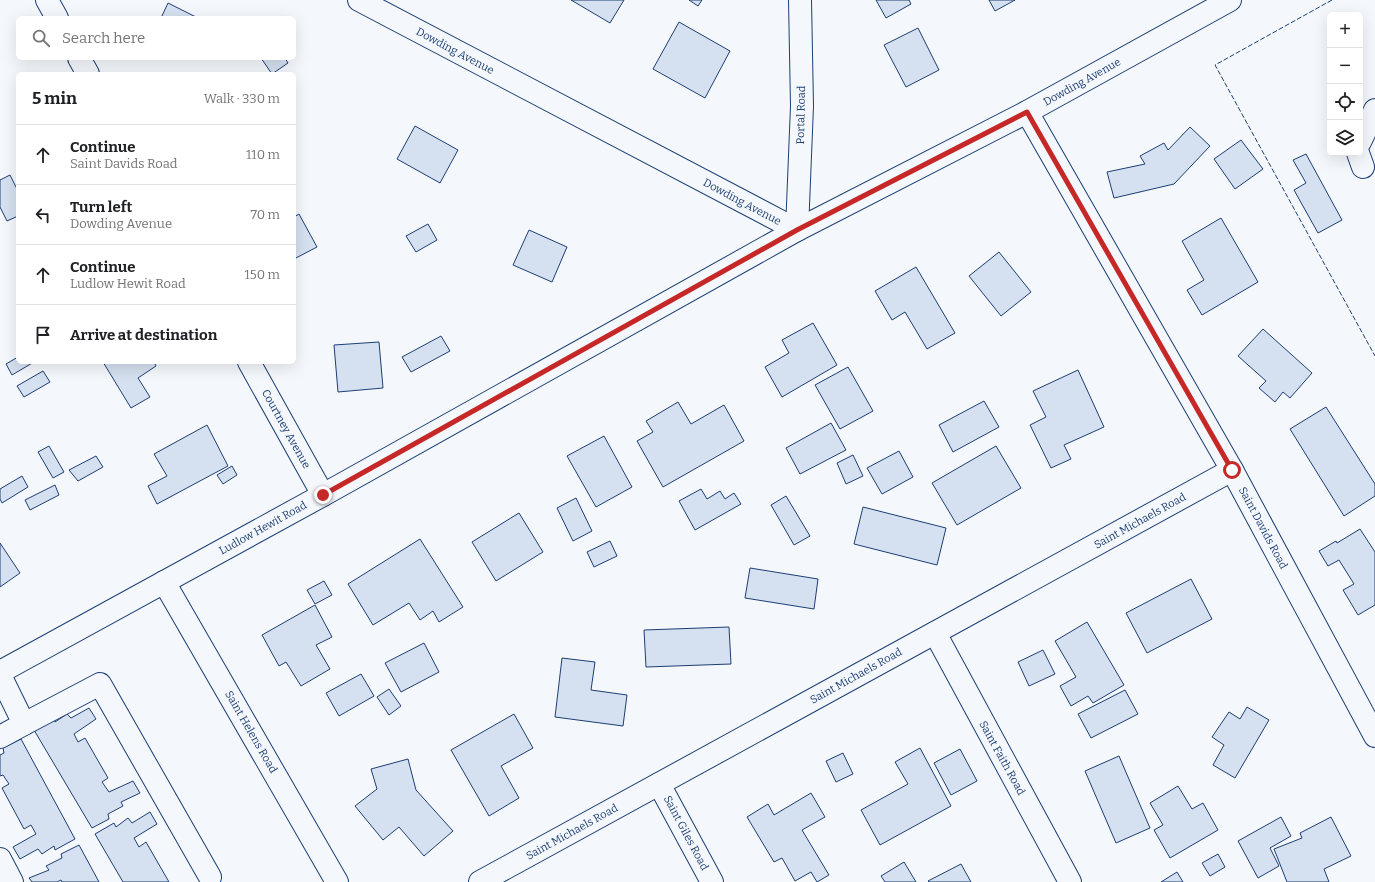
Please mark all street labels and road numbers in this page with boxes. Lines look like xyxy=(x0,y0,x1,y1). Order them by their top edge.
street label: Dowding Avenue xyxy=(414,25,496,77)
street label: Dowding Avenue xyxy=(1041,55,1123,109)
street label: Portal Road xyxy=(794,85,808,144)
street label: Dowding Avenue xyxy=(701,176,783,228)
street label: Courtney Avenue xyxy=(259,387,313,471)
street label: Saint Davids Road xyxy=(1236,485,1290,572)
street label: Saint Michaels Road xyxy=(1092,490,1188,552)
street label: Ludlow Hewit Road xyxy=(217,498,309,557)
street label: Saint Michaels Road xyxy=(808,645,904,707)
street label: Saint Helens Road xyxy=(222,689,280,776)
street label: Saint Faith Road xyxy=(976,719,1028,798)
street label: Saint Giles Road xyxy=(661,793,711,873)
street label: Saint Michaels Road xyxy=(524,801,620,863)

